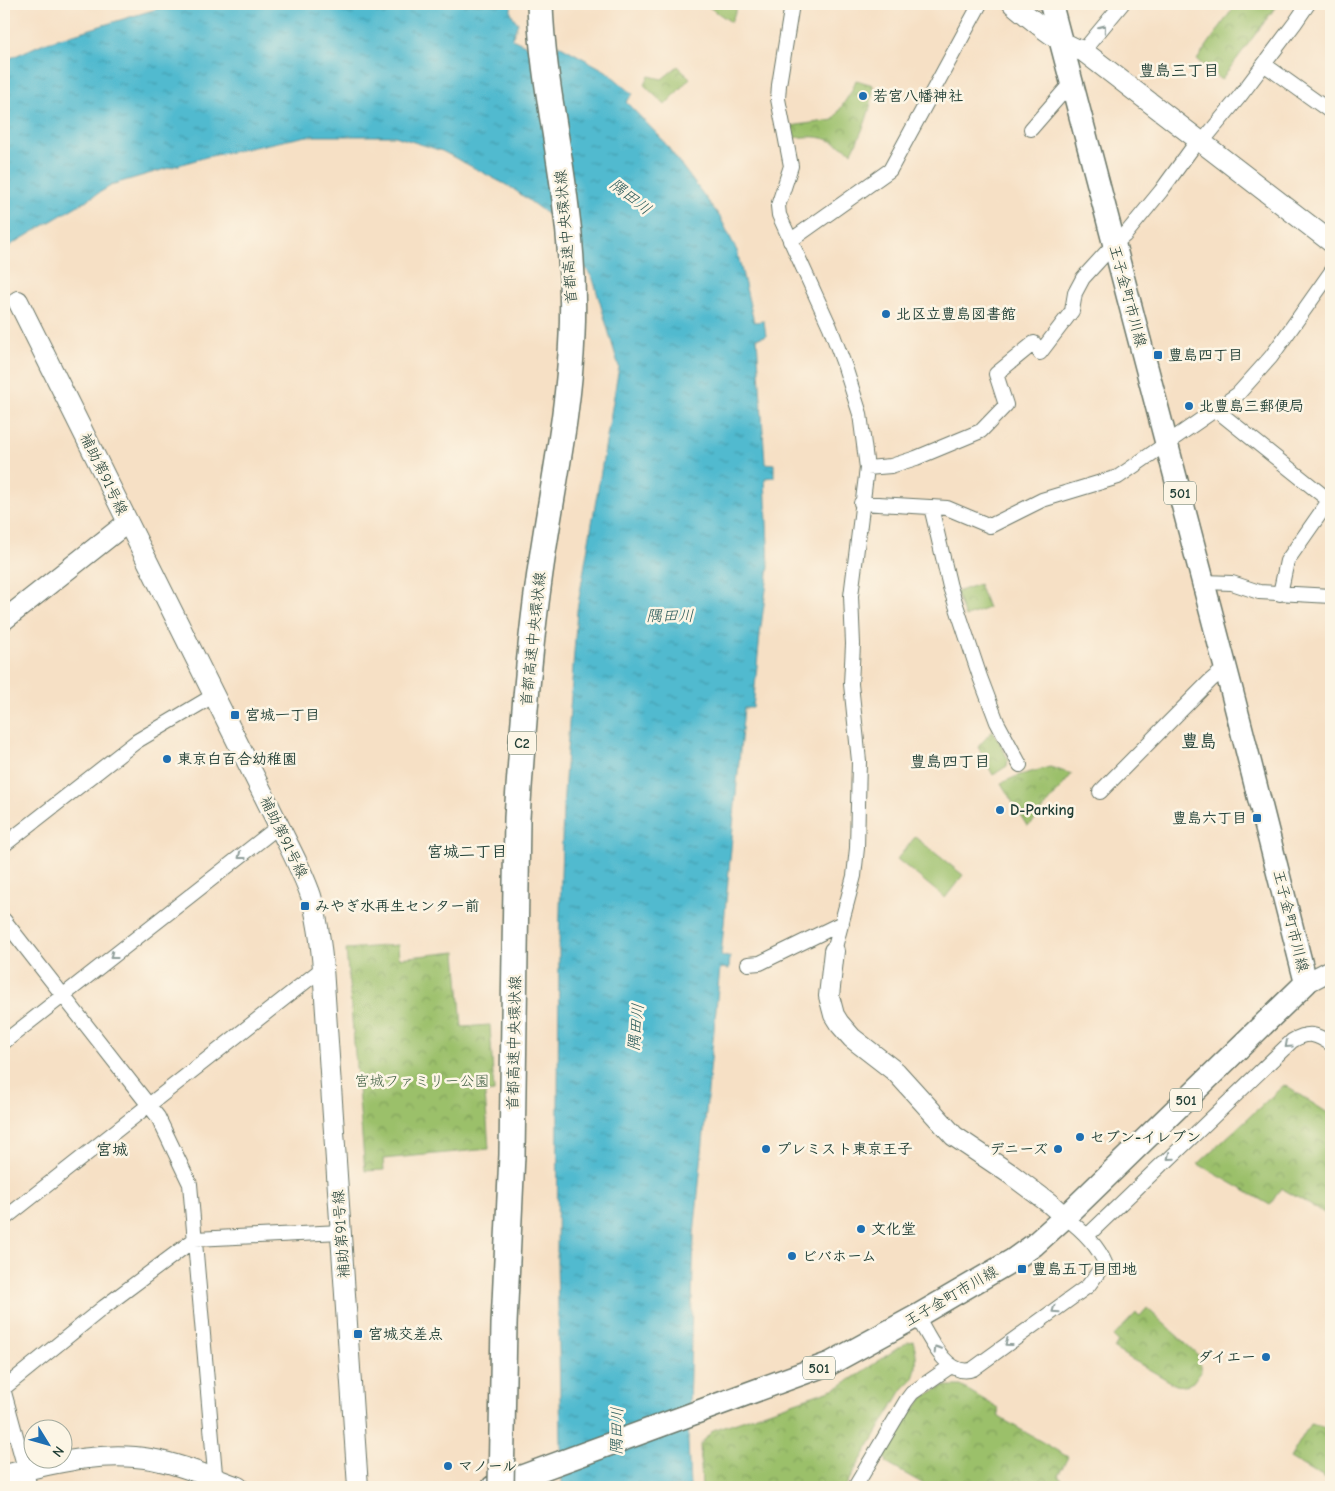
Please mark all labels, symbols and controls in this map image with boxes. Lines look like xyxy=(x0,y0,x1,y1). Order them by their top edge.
one-way arrow xyxy=(1097,24,1106,33)
district label: 豊島三丁目 xyxy=(1139,62,1219,80)
place label: 若宮八幡神社 xyxy=(873,87,963,105)
marker: 若宮八幡神社 xyxy=(857,90,869,102)
street label: 首都高速中央環状線 xyxy=(551,169,581,305)
water label: 隅田川 xyxy=(606,175,655,219)
street label: 王子金町市川線 xyxy=(1106,243,1150,349)
place label: 北区立豊島図書館 xyxy=(896,305,1016,323)
marker: 北区立豊島図書館 xyxy=(880,308,892,320)
place label: 豊島四丁目 xyxy=(1168,346,1243,364)
marker: 豊島四丁目 xyxy=(1152,349,1164,361)
place label: 北豊島三郵便局 xyxy=(1199,397,1304,415)
marker: 北豊島三郵便局 xyxy=(1183,400,1195,412)
street label: 補助第91号線 xyxy=(76,430,132,518)
road number: 501 xyxy=(1164,482,1196,504)
street label: 首都高速中央環状線 xyxy=(517,571,549,707)
water label: 隅田川 xyxy=(646,607,694,625)
place label: 宮城一丁目 xyxy=(245,706,320,724)
marker: 宮城一丁目 xyxy=(229,709,241,721)
road number: C2 xyxy=(508,731,536,754)
district label: 豊島 xyxy=(1181,731,1217,752)
place label: 東京白百合幼稚園 xyxy=(177,750,297,768)
marker: 東京白百合幼稚園 xyxy=(161,753,173,765)
district label: 豊島四丁目 xyxy=(910,753,990,771)
street label: 補助第91号線 xyxy=(256,793,312,881)
place label: D-Parking xyxy=(1010,801,1075,819)
marker: D-Parking xyxy=(994,804,1006,816)
place label: 豊島六丁目 xyxy=(1172,809,1247,827)
marker: 豊島六丁目 xyxy=(1251,812,1263,824)
district label: 宮城二丁目 xyxy=(427,843,507,861)
one-way arrow xyxy=(237,850,247,859)
street label: 王子金町市川線 xyxy=(1270,868,1312,974)
place label: みやぎ水再生センター前 xyxy=(315,897,480,915)
marker: みやぎ水再生センター前 xyxy=(299,900,311,912)
one-way arrow xyxy=(110,950,119,958)
street label: 首都高速中央環状線 xyxy=(504,975,524,1111)
water label: 隅田川 xyxy=(625,1002,647,1052)
one-way arrow xyxy=(1285,1040,1294,1049)
park label: 宮城ファミリー公園 xyxy=(354,1072,490,1090)
road number: 501 xyxy=(1170,1088,1202,1112)
place label: セブン-イレブン xyxy=(1090,1128,1201,1146)
marker: セブン-イレブン xyxy=(1074,1131,1086,1143)
place label: プレミスト東京王子 xyxy=(776,1140,912,1158)
place label: デニーズ xyxy=(989,1140,1048,1158)
district label: 宮城 xyxy=(96,1141,128,1159)
marker: プレミスト東京王子 xyxy=(760,1143,772,1155)
marker: デニーズ xyxy=(1052,1143,1064,1155)
one-way arrow xyxy=(1167,1151,1176,1160)
street label: 補助第91号線 xyxy=(329,1189,353,1279)
place label: 文化堂 xyxy=(871,1220,916,1238)
marker: 文化堂 xyxy=(855,1223,867,1235)
place label: ビバホーム xyxy=(802,1247,876,1265)
marker: ビバホーム xyxy=(786,1250,798,1262)
place label: 豊島五丁目団地 xyxy=(1032,1260,1137,1278)
street label: 王子金町市川線 xyxy=(901,1262,1001,1330)
marker: 豊島五丁目団地 xyxy=(1016,1263,1028,1275)
one-way arrow xyxy=(1051,1304,1061,1313)
place label: 宮城交差点 xyxy=(368,1325,443,1343)
marker: 宮城交差点 xyxy=(352,1328,364,1340)
one-way arrow xyxy=(1004,1337,1014,1346)
one-way arrow xyxy=(934,1346,943,1355)
place label: ダイエー xyxy=(1198,1348,1256,1366)
marker: ダイエー xyxy=(1260,1351,1272,1363)
road number: 501 xyxy=(803,1356,835,1380)
water label: 隅田川 xyxy=(608,1407,626,1455)
north arrow xyxy=(22,1418,72,1468)
text: N xyxy=(48,1443,68,1460)
place label: マノール xyxy=(458,1457,517,1475)
marker: マノール xyxy=(442,1460,454,1472)

